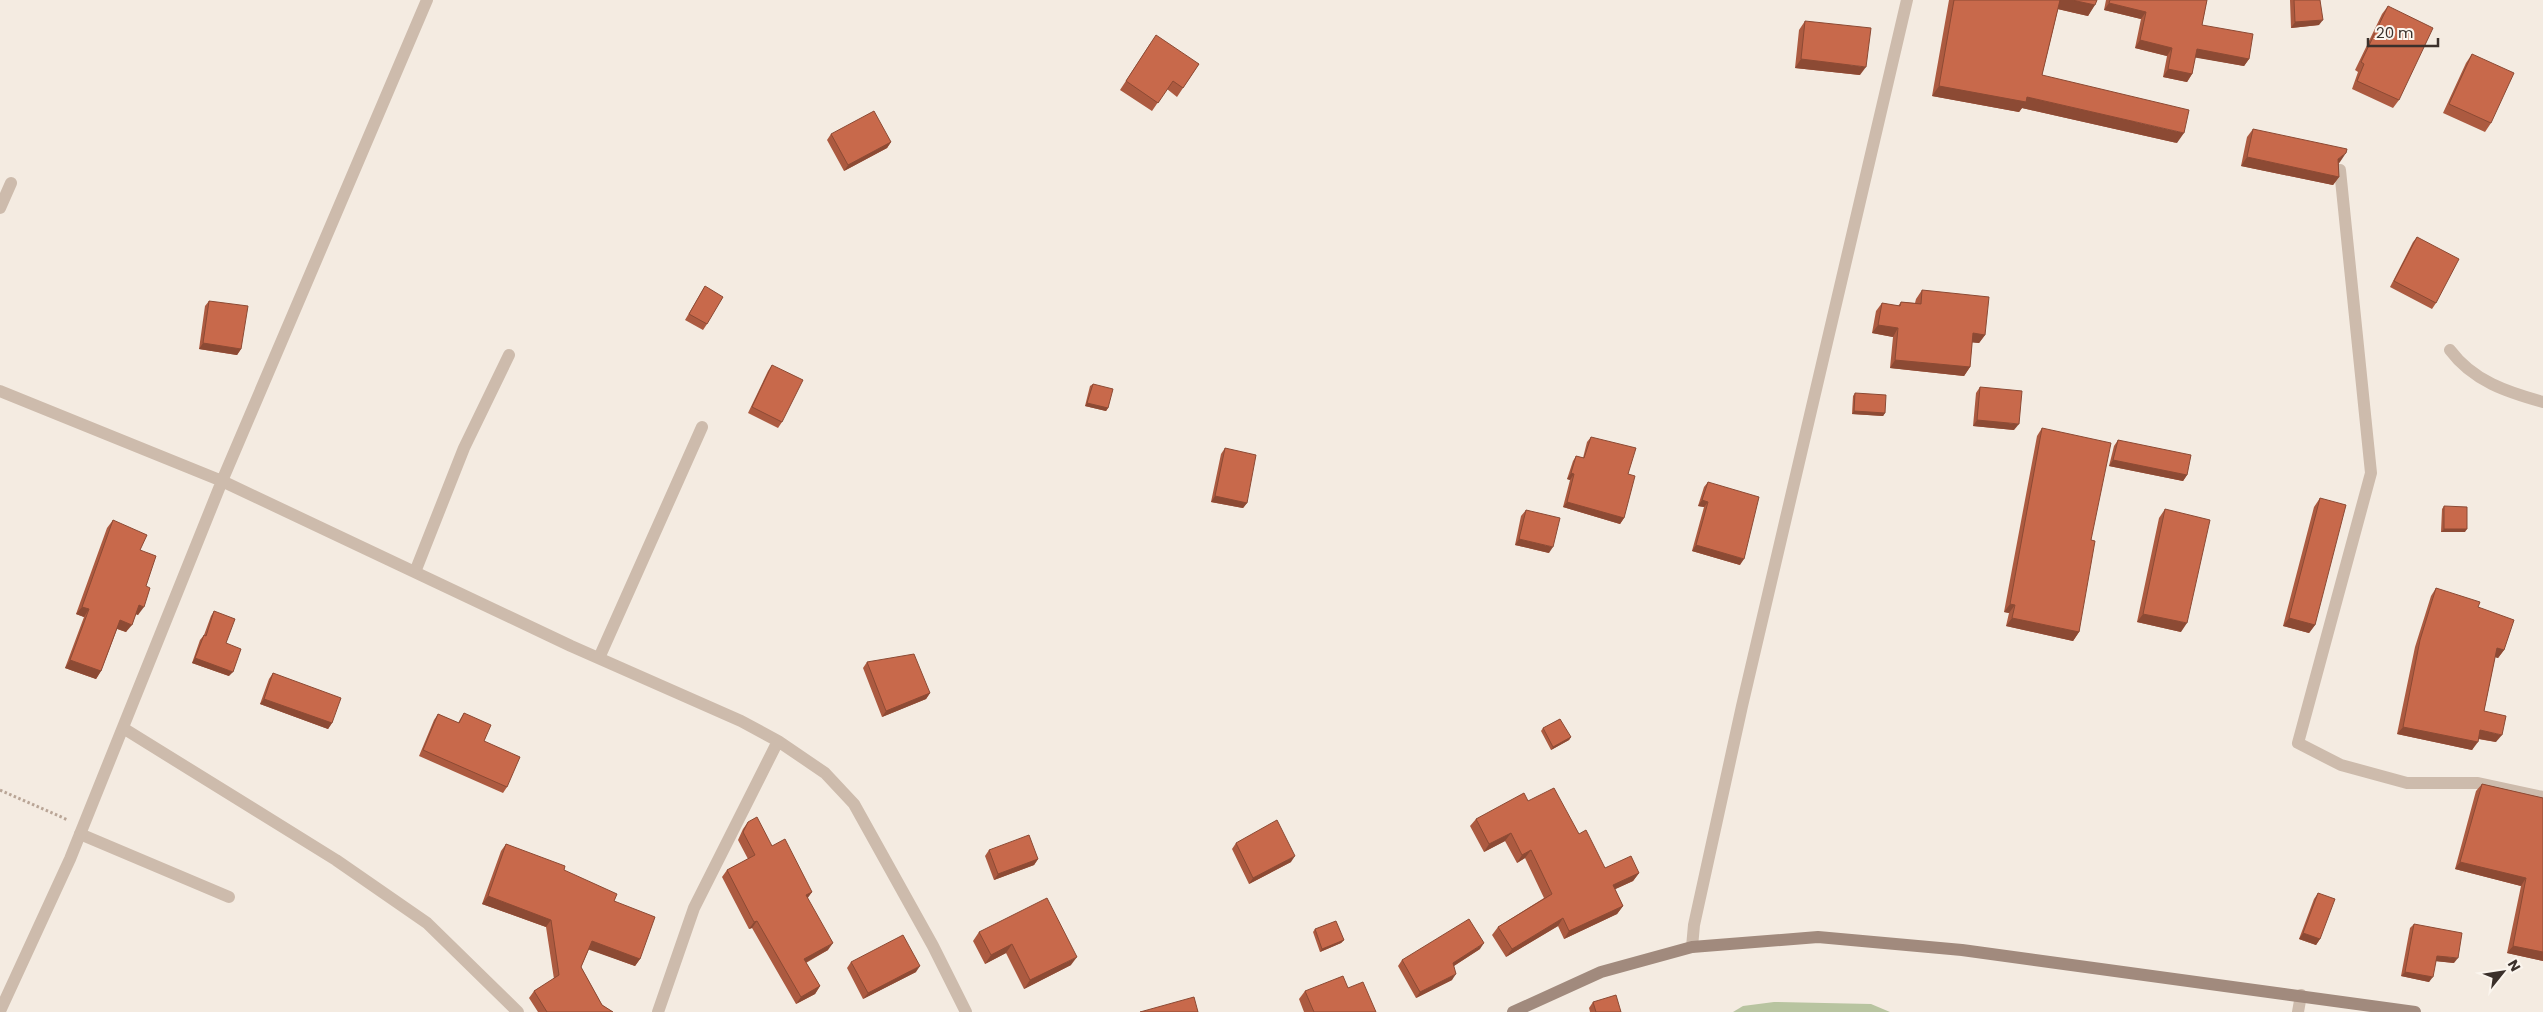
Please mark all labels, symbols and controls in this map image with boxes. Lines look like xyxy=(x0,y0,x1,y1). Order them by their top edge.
scale bar xyxy=(2368,15,2438,47)
text: 20 m xyxy=(2376,22,2414,43)
north arrow xyxy=(2478,947,2528,997)
text: N xyxy=(2503,956,2526,975)

